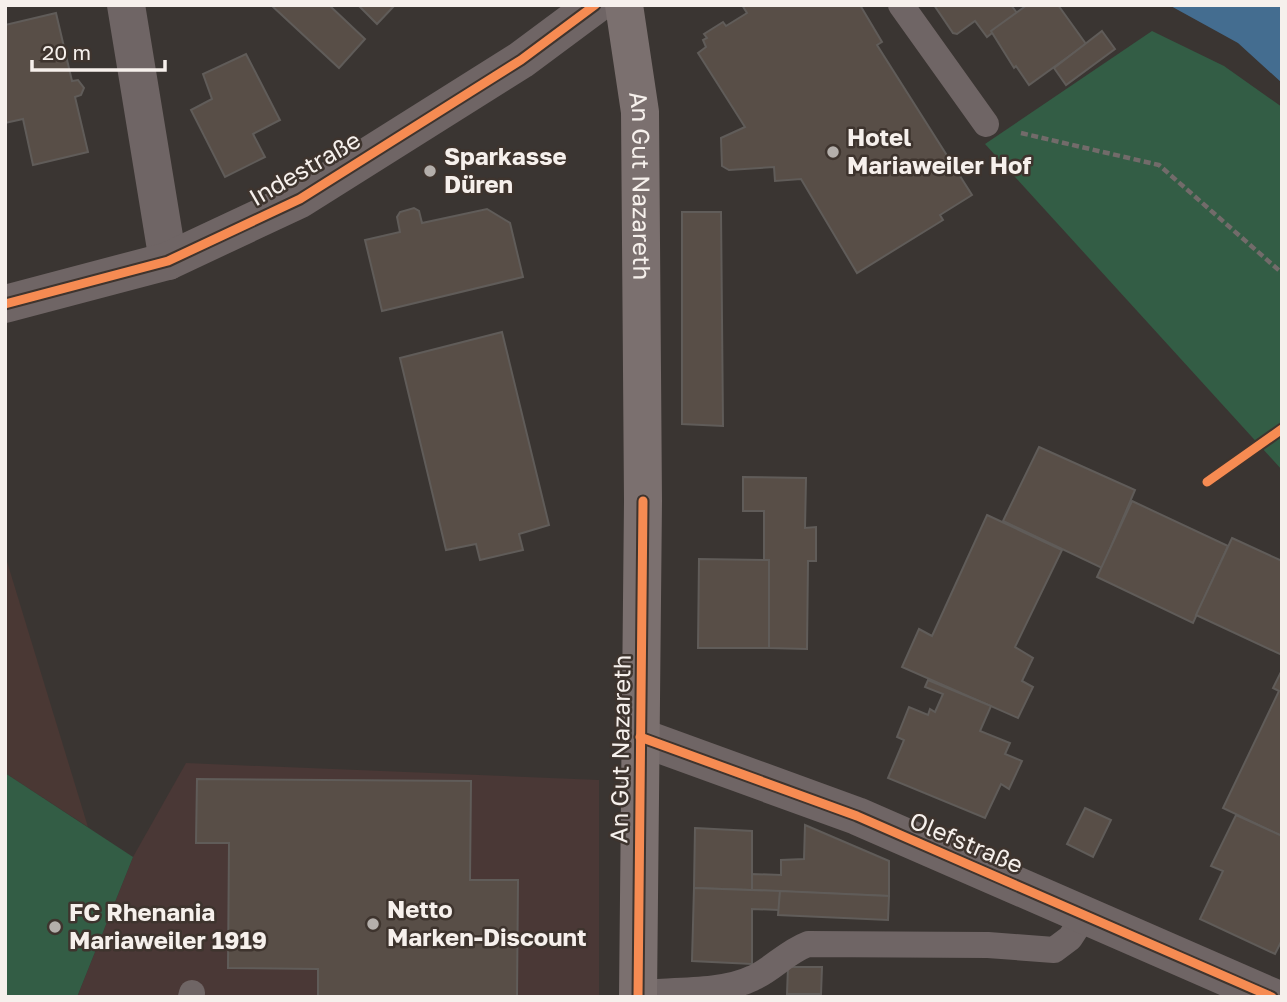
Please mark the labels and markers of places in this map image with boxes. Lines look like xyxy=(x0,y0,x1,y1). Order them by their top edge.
place label: Hotel Mariaweiler Hof xyxy=(847,122,1031,179)
place label: Sparkasse Düren xyxy=(444,141,567,198)
marker: Hotel Mariaweiler Hof xyxy=(825,144,841,160)
marker: Sparkasse Düren xyxy=(422,163,438,179)
place label: Netto Marken-Discount xyxy=(387,894,587,951)
place label: FC Rhenania Mariaweiler 1919 xyxy=(69,897,267,954)
marker: Netto Marken-Discount xyxy=(365,916,381,932)
marker: FC Rhenania Mariaweiler 1919 xyxy=(47,919,63,935)

